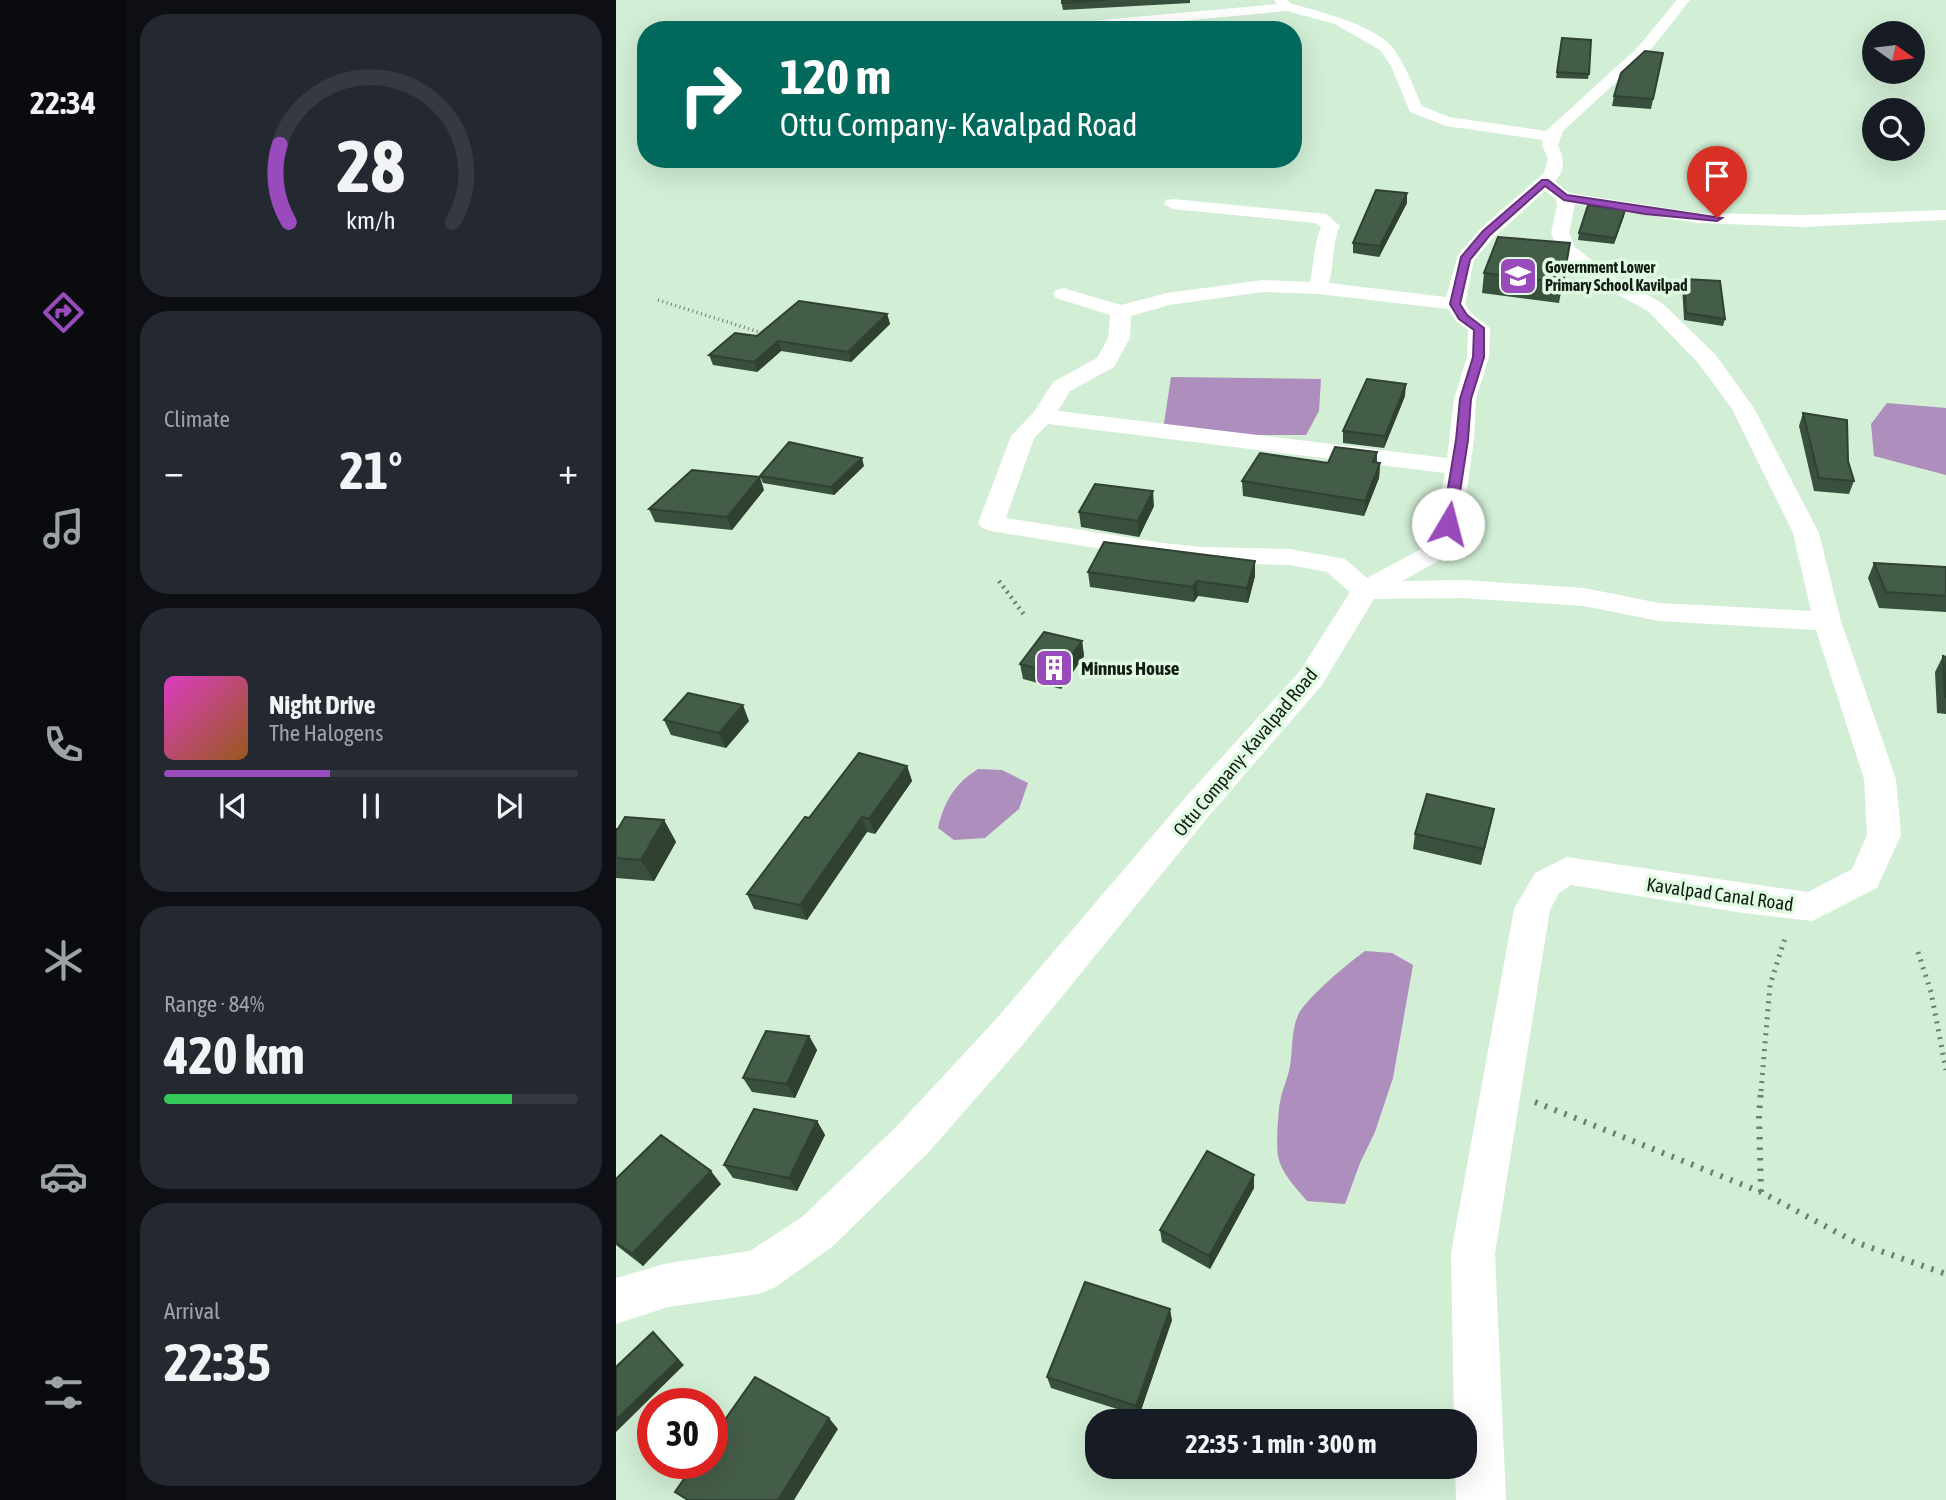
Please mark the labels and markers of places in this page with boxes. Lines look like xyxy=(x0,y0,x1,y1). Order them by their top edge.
pin xyxy=(1687,146,1747,218)
school or university icon: Government Lower Primary School Kavilpad xyxy=(1497,255,1539,297)
place label: Government Lower Primary School Kavilpad xyxy=(1545,258,1688,294)
building icon: Minnus House xyxy=(1033,647,1075,689)
place label: Minnus House xyxy=(1081,657,1180,679)

